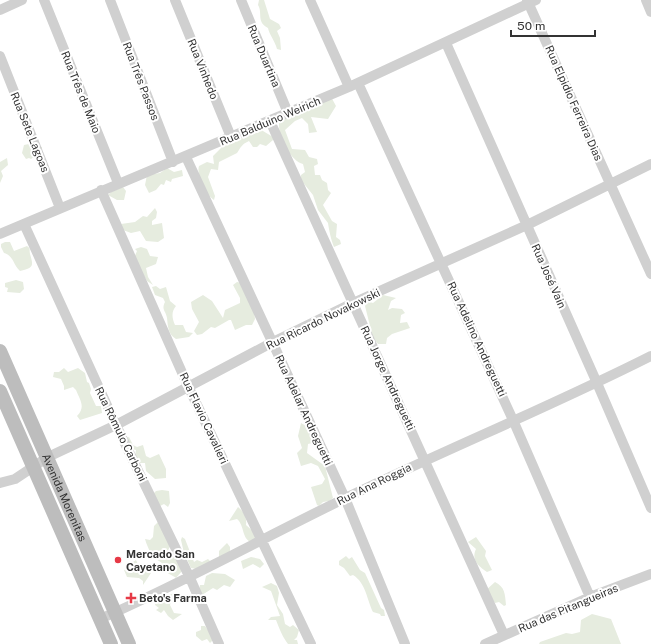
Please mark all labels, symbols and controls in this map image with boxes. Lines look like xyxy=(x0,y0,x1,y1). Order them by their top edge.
scale bar xyxy=(511,12,595,38)
text: 50 m xyxy=(517,19,545,33)
street label: Rua Duartina xyxy=(246,23,282,89)
street label: Rua Vinhedo xyxy=(185,37,221,101)
street label: Rua Três Passos xyxy=(121,40,162,122)
street label: Rua Elpidio Ferreira Dias xyxy=(543,44,605,163)
street label: Rua Três de Maio xyxy=(59,49,103,135)
street label: Rua Sete Lagoas xyxy=(8,90,52,174)
street label: Rua Balduino Weirich xyxy=(218,94,322,148)
street label: Rua José Vain xyxy=(529,242,569,310)
street label: Rua Adelino Andreguetti xyxy=(445,280,509,398)
street label: Rua Ricardo Novakowski xyxy=(264,286,382,352)
street label: Rua Jorge Andreguetti xyxy=(359,324,417,432)
street label: Rua Adelar Andreguetti xyxy=(273,353,335,467)
street label: Rua Flavio Cavalieri xyxy=(178,370,230,466)
street label: Rua Rômulo Carboni xyxy=(93,385,149,483)
street label: Avenida Morenitas xyxy=(40,452,89,544)
street label: Rua Ana Roggia xyxy=(335,461,413,507)
place label: Mercado San Cayetano xyxy=(126,548,195,573)
marker: Mercado San Cayetano xyxy=(113,555,123,565)
street label: Rua das Pitangueiras xyxy=(516,581,620,634)
place label: Beto's Farma xyxy=(139,592,207,604)
marker: Beto's Farma xyxy=(126,593,136,603)

